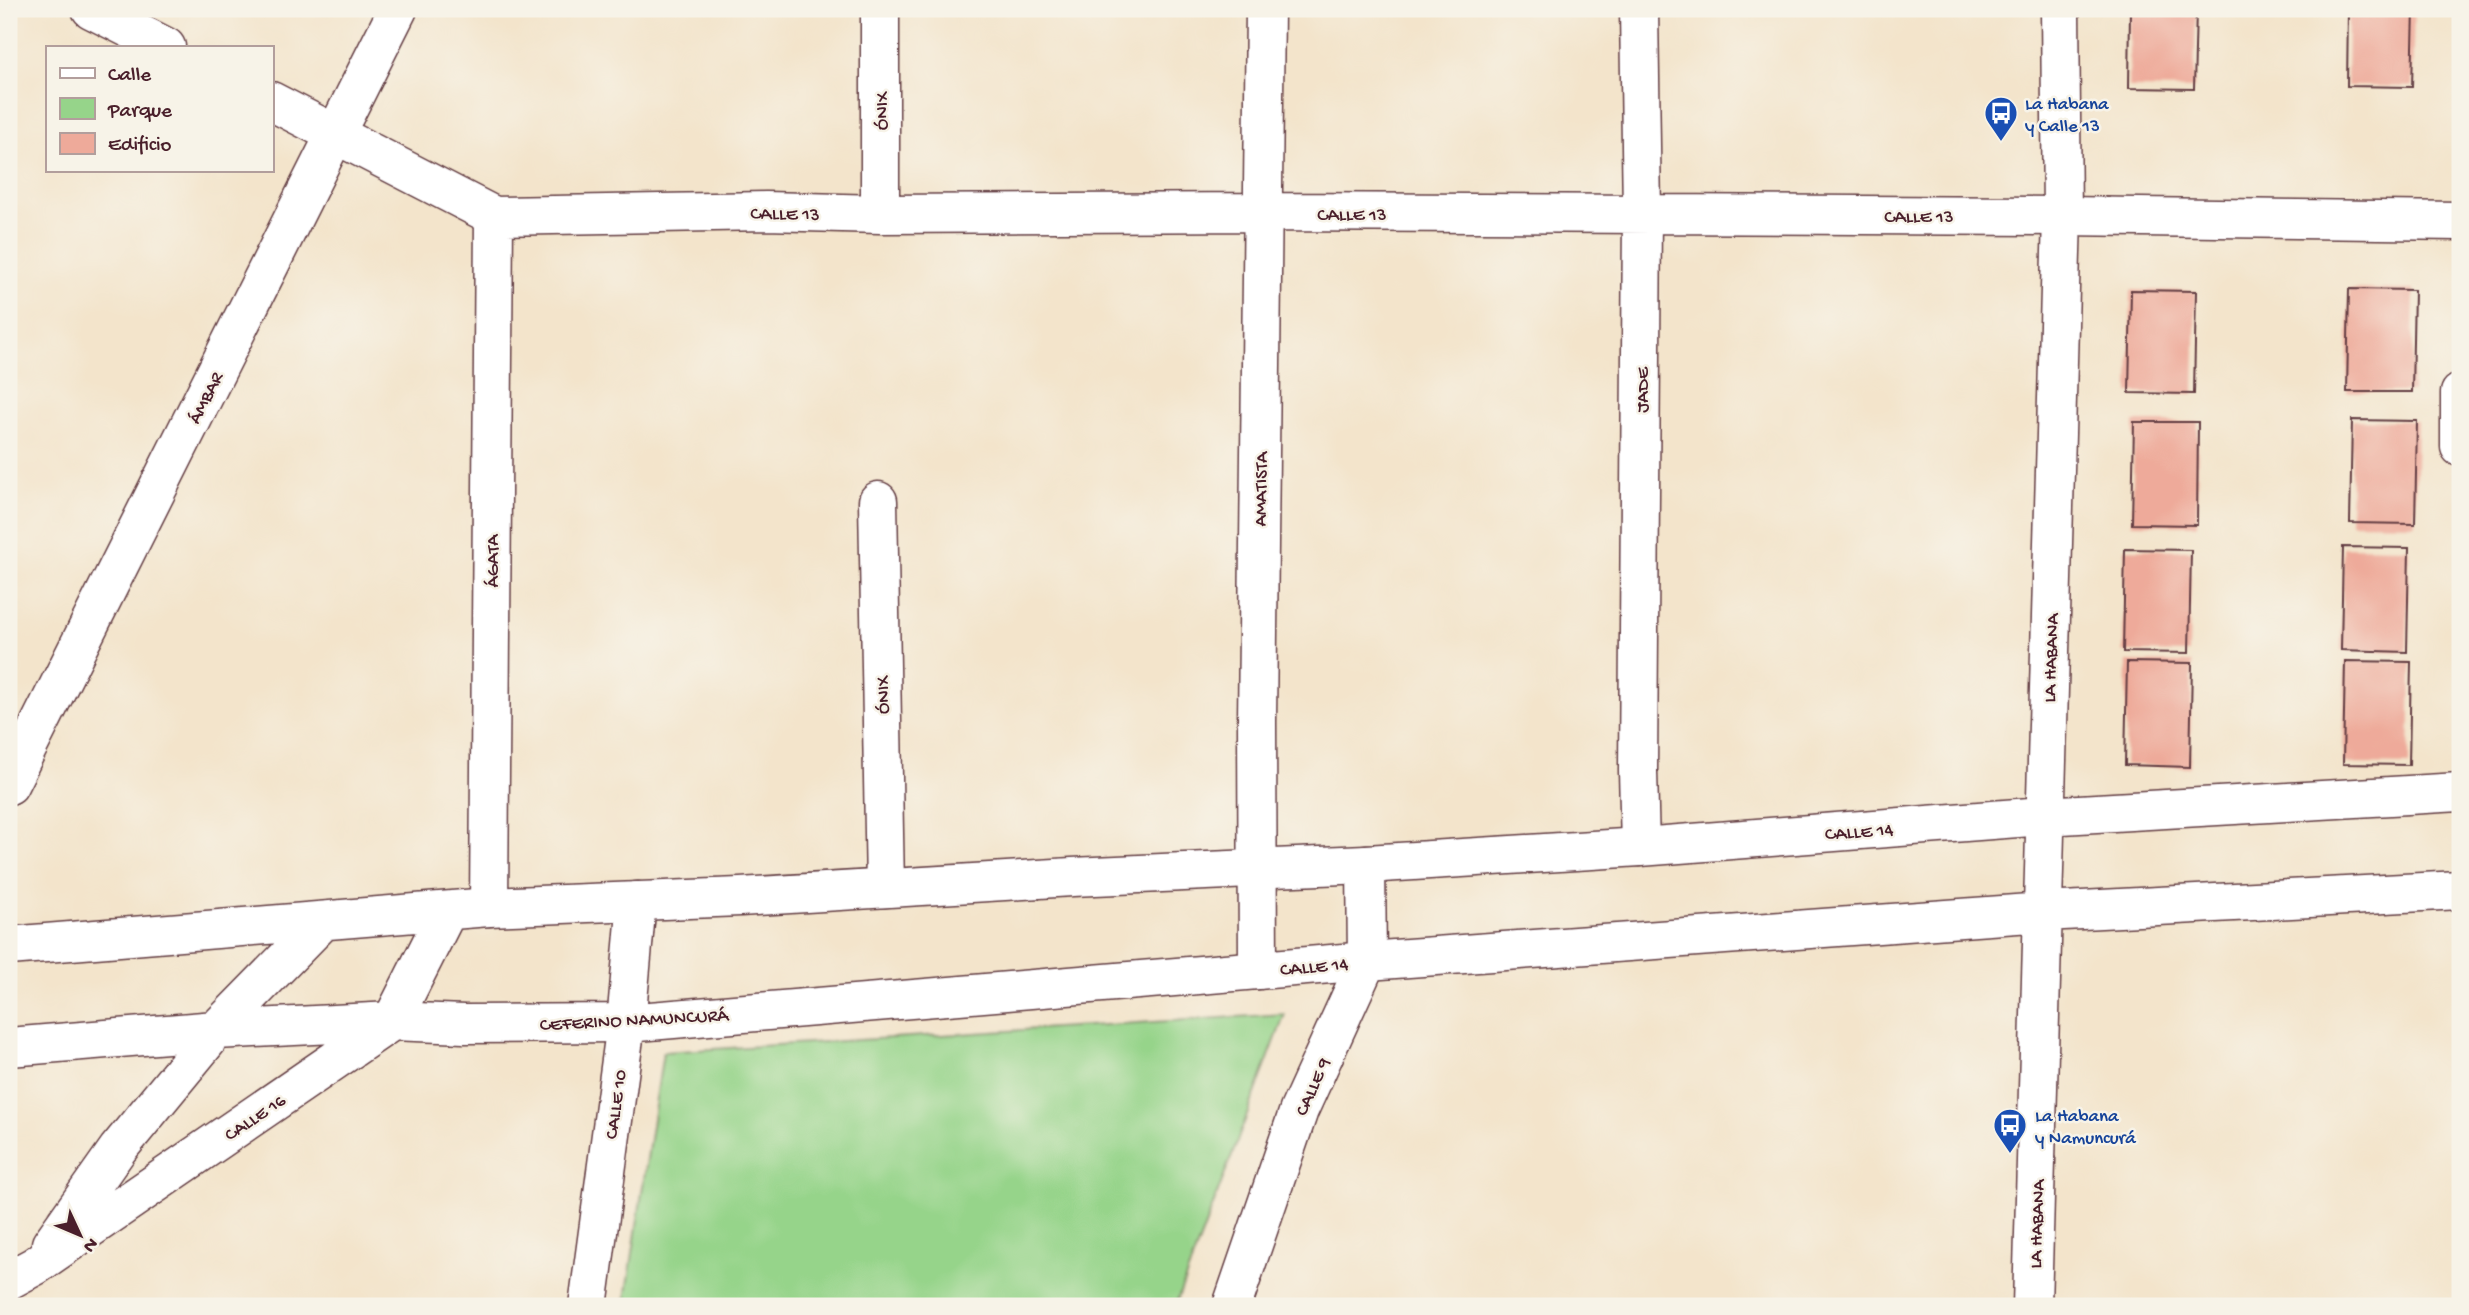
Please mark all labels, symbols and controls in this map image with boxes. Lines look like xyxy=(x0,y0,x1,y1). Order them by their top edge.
legend xyxy=(46,46,273,172)
text: Calle xyxy=(108,64,152,89)
street label: ÓNIX xyxy=(872,91,895,130)
bus stop icon: La Habana y Calle 13 xyxy=(1982,94,2020,143)
place label: La Habana y Calle 13 xyxy=(2025,94,2110,139)
text: Parque xyxy=(107,100,173,125)
text: Edificio xyxy=(108,134,172,159)
street label: CALLE 13 xyxy=(750,203,820,228)
street label: CALLE 13 xyxy=(1317,205,1387,228)
street label: CALLE 13 xyxy=(1884,207,1954,230)
street label: JADE xyxy=(1633,366,1656,413)
street label: ÁMBAR xyxy=(184,368,230,428)
street label: AMATISTA xyxy=(1250,450,1275,527)
street label: ÁGATA xyxy=(483,533,506,587)
street label: LA HABANA xyxy=(2039,611,2066,703)
street label: ÓNIX xyxy=(873,675,896,714)
street label: CALLE 14 xyxy=(1824,820,1894,847)
street label: CALLE 14 xyxy=(1279,954,1349,983)
street label: CEFERINO NAMUNCURÁ xyxy=(539,1005,731,1038)
street label: CALLE 9 xyxy=(1291,1054,1337,1120)
street label: CALLE 10 xyxy=(601,1068,634,1141)
street label: CALLE 16 xyxy=(221,1090,291,1148)
bus stop icon: La Habana y Namuncurá xyxy=(1991,1106,2029,1155)
place label: La Habana y Namuncurá xyxy=(2035,1106,2137,1151)
street label: LA HABANA xyxy=(2025,1177,2052,1269)
north arrow xyxy=(46,1200,116,1270)
text: N xyxy=(77,1232,102,1257)

